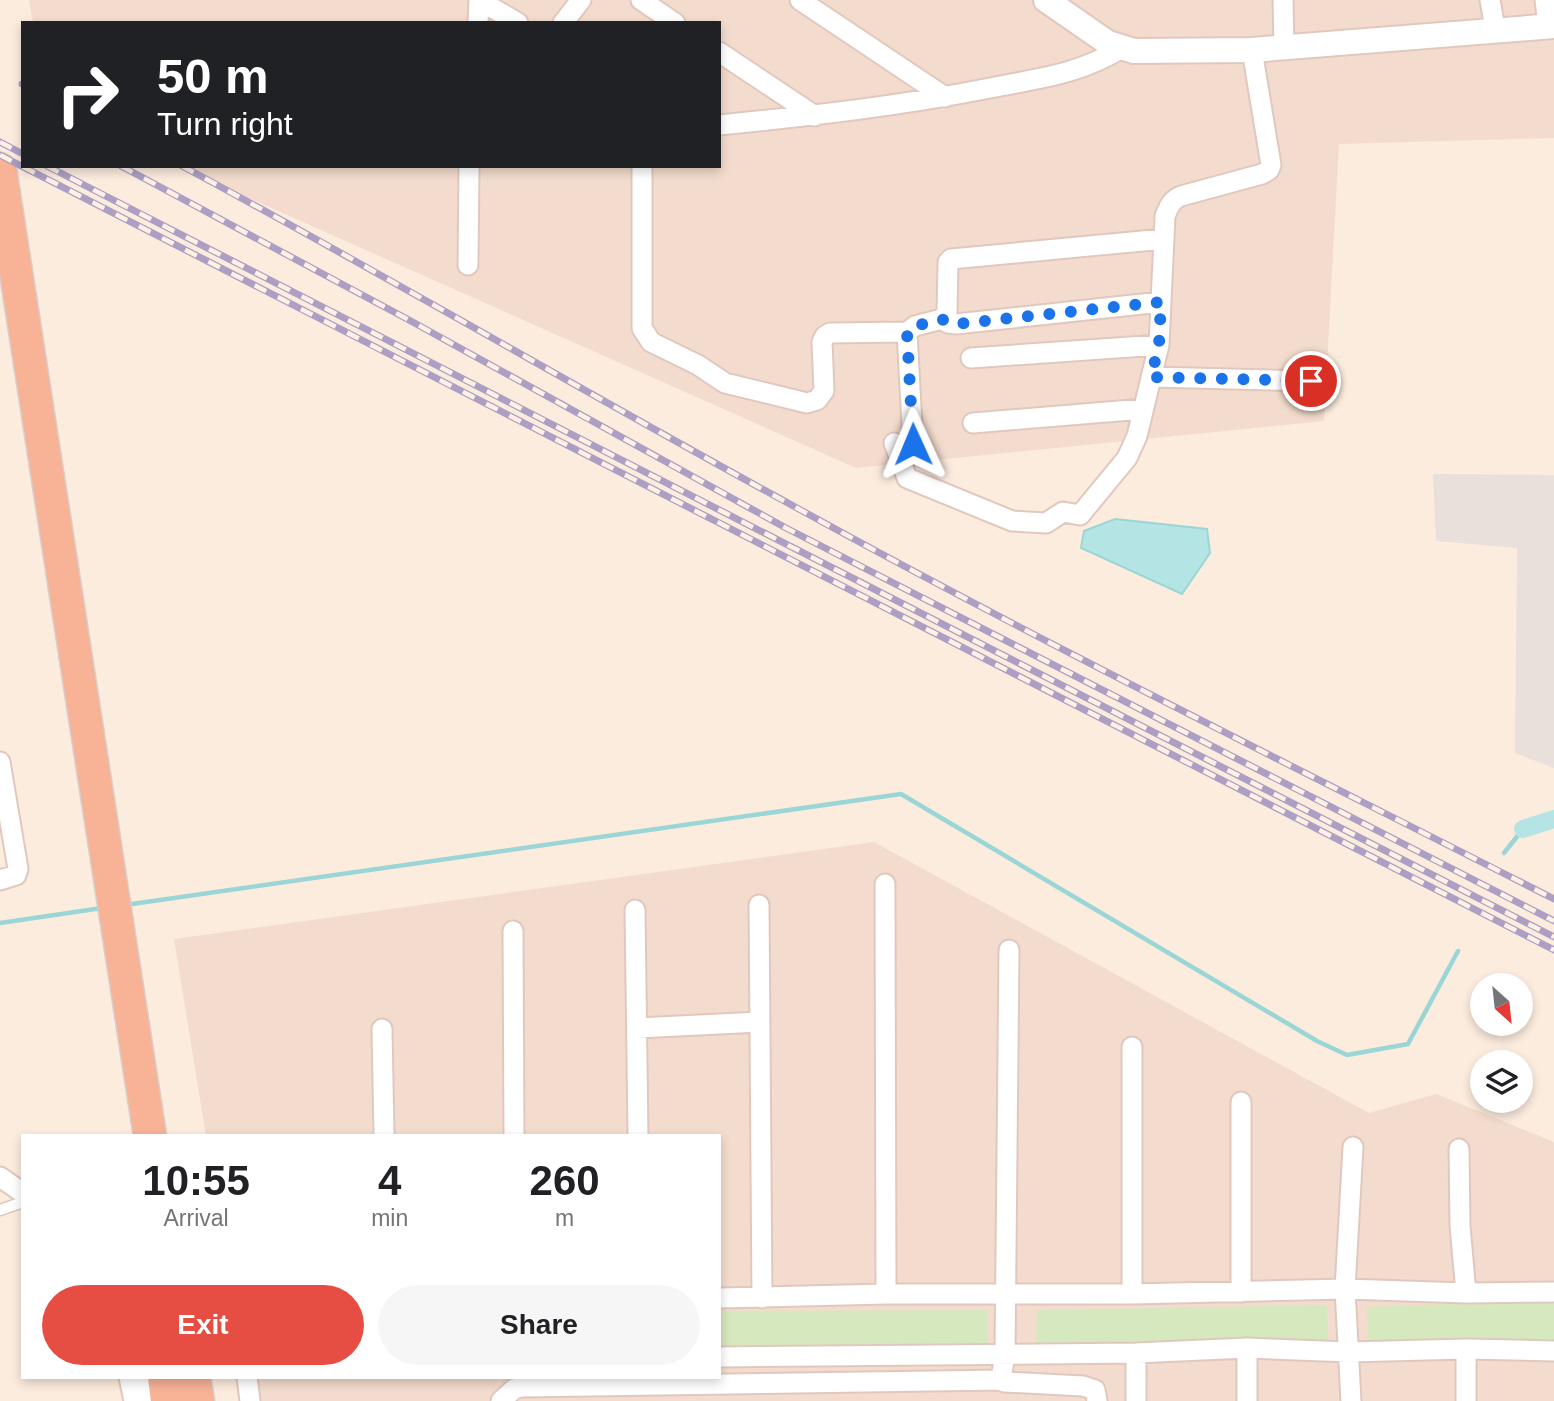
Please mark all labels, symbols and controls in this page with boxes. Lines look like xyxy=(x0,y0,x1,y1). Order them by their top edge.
icon: right xyxy=(42,49,133,140)
text: 50 m xyxy=(157,49,269,103)
text: Turn right xyxy=(157,106,293,142)
pin xyxy=(1281,351,1341,411)
icon: arrive xyxy=(1292,362,1330,400)
position arrow xyxy=(876,407,950,481)
north arrow xyxy=(1470,973,1533,1036)
map controls xyxy=(1470,973,1533,1113)
button: layers xyxy=(1470,1050,1533,1113)
text: 10:55 xyxy=(142,1157,250,1204)
text: 4 xyxy=(378,1157,401,1204)
text: 260 xyxy=(530,1157,600,1204)
text: Arrival xyxy=(163,1205,229,1231)
text: min xyxy=(371,1205,408,1231)
text: m xyxy=(555,1205,574,1231)
button: Exit xyxy=(42,1285,364,1365)
button: Share xyxy=(378,1285,700,1365)

